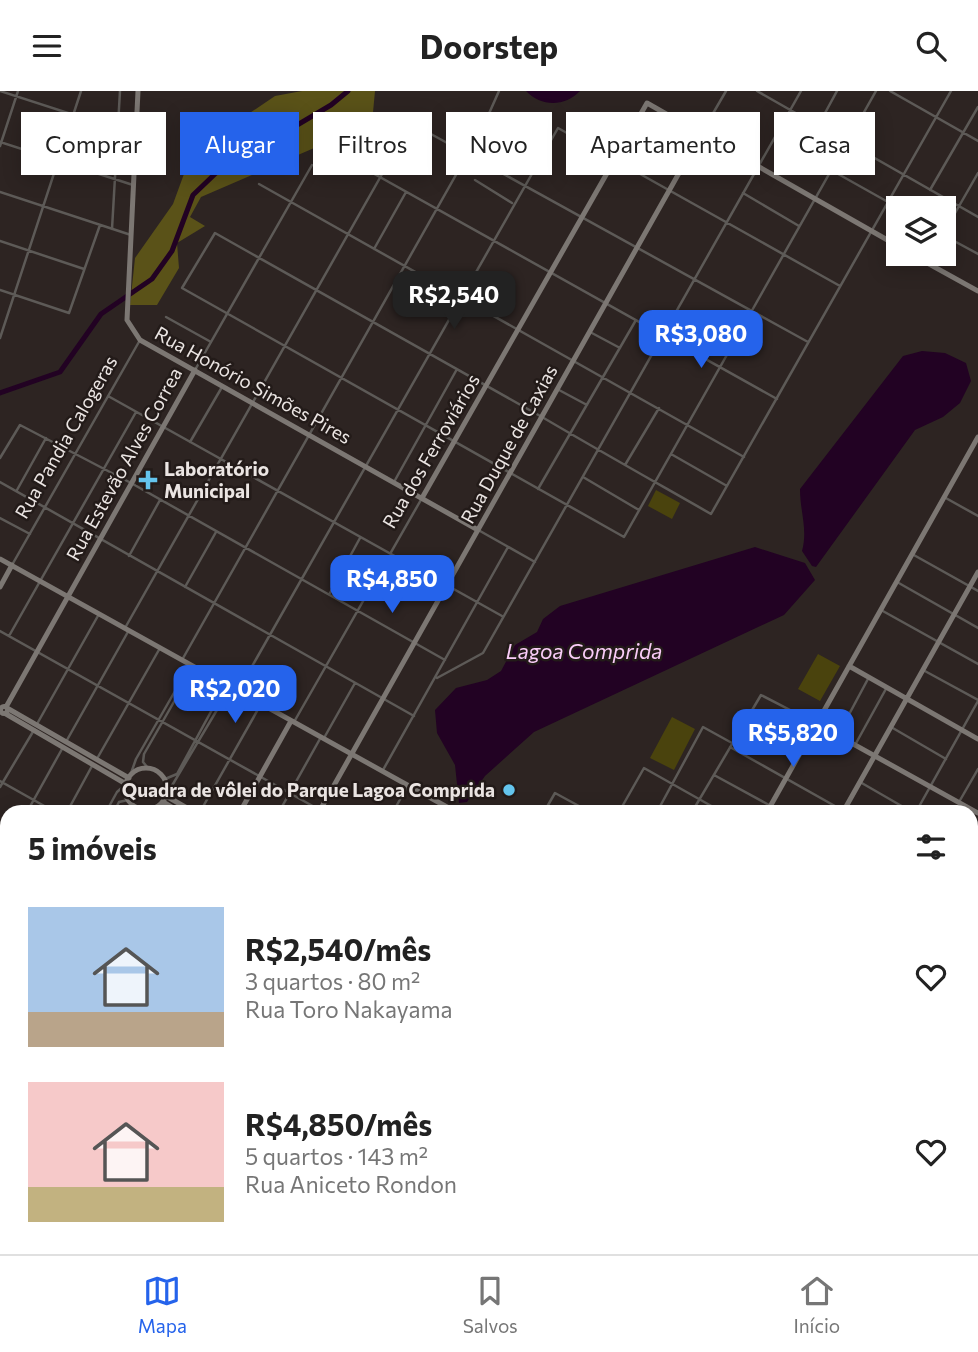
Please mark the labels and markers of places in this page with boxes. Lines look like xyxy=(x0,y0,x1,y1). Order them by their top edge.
pin: R$2,540 xyxy=(389,271,519,331)
pin: R$3,080 xyxy=(636,310,766,370)
place label: Laboratório Municipal xyxy=(164,457,269,502)
marker: Laboratório Municipal xyxy=(138,470,158,490)
pin: R$4,850 xyxy=(327,555,457,615)
pin: R$2,020 xyxy=(170,665,300,725)
pin: R$5,820 xyxy=(728,709,858,769)
place label: Quadra de vôlei do Parque Lagoa Comprida xyxy=(122,778,495,801)
marker: Quadra de vôlei do Parque Lagoa Comprida xyxy=(501,782,517,798)

